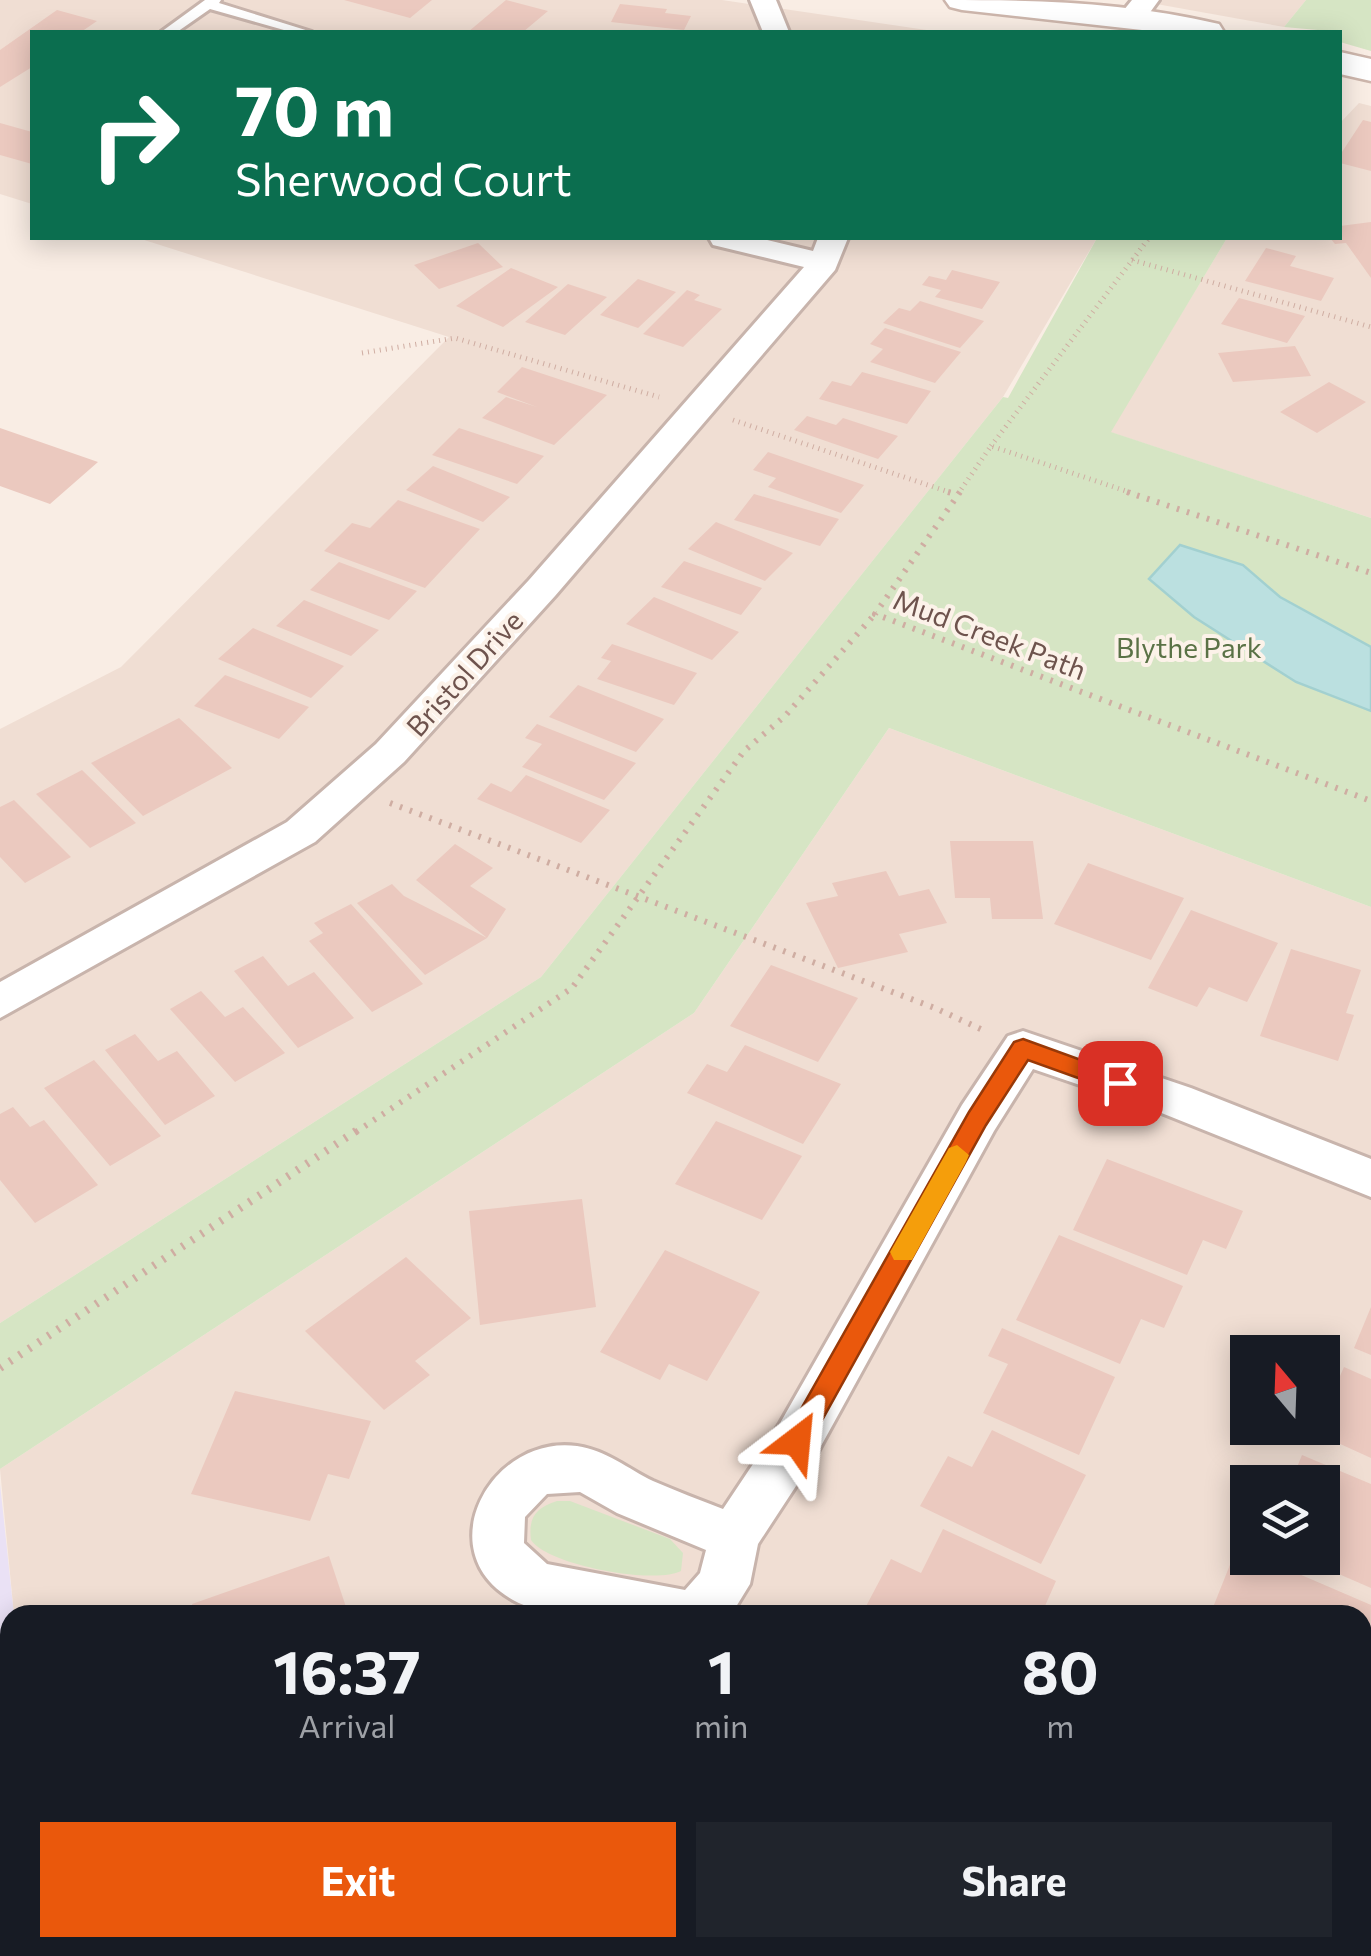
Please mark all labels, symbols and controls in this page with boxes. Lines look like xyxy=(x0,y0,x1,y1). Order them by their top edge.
text: 70 m xyxy=(235,65,394,150)
icon: right xyxy=(70,70,200,200)
text: Sherwood Court xyxy=(235,150,572,205)
street label: Mud Creek Path xyxy=(889,582,1091,686)
street label: Bristol Drive xyxy=(399,603,529,743)
park label: Blythe Park xyxy=(1116,630,1262,664)
pin xyxy=(1078,1041,1163,1126)
icon: arrive xyxy=(1093,1056,1148,1111)
north arrow xyxy=(1230,1335,1340,1445)
map controls xyxy=(1230,1335,1340,1575)
position arrow xyxy=(745,1389,849,1493)
button: layers xyxy=(1230,1465,1340,1575)
text: 16:37 xyxy=(273,1633,421,1706)
text: 1 xyxy=(708,1633,735,1706)
text: 80 xyxy=(1022,1633,1099,1706)
text: Arrival xyxy=(299,1705,395,1745)
text: min xyxy=(694,1705,748,1745)
text: m xyxy=(1046,1705,1074,1745)
button: Exit xyxy=(40,1822,676,1937)
button: Share xyxy=(696,1822,1332,1937)

